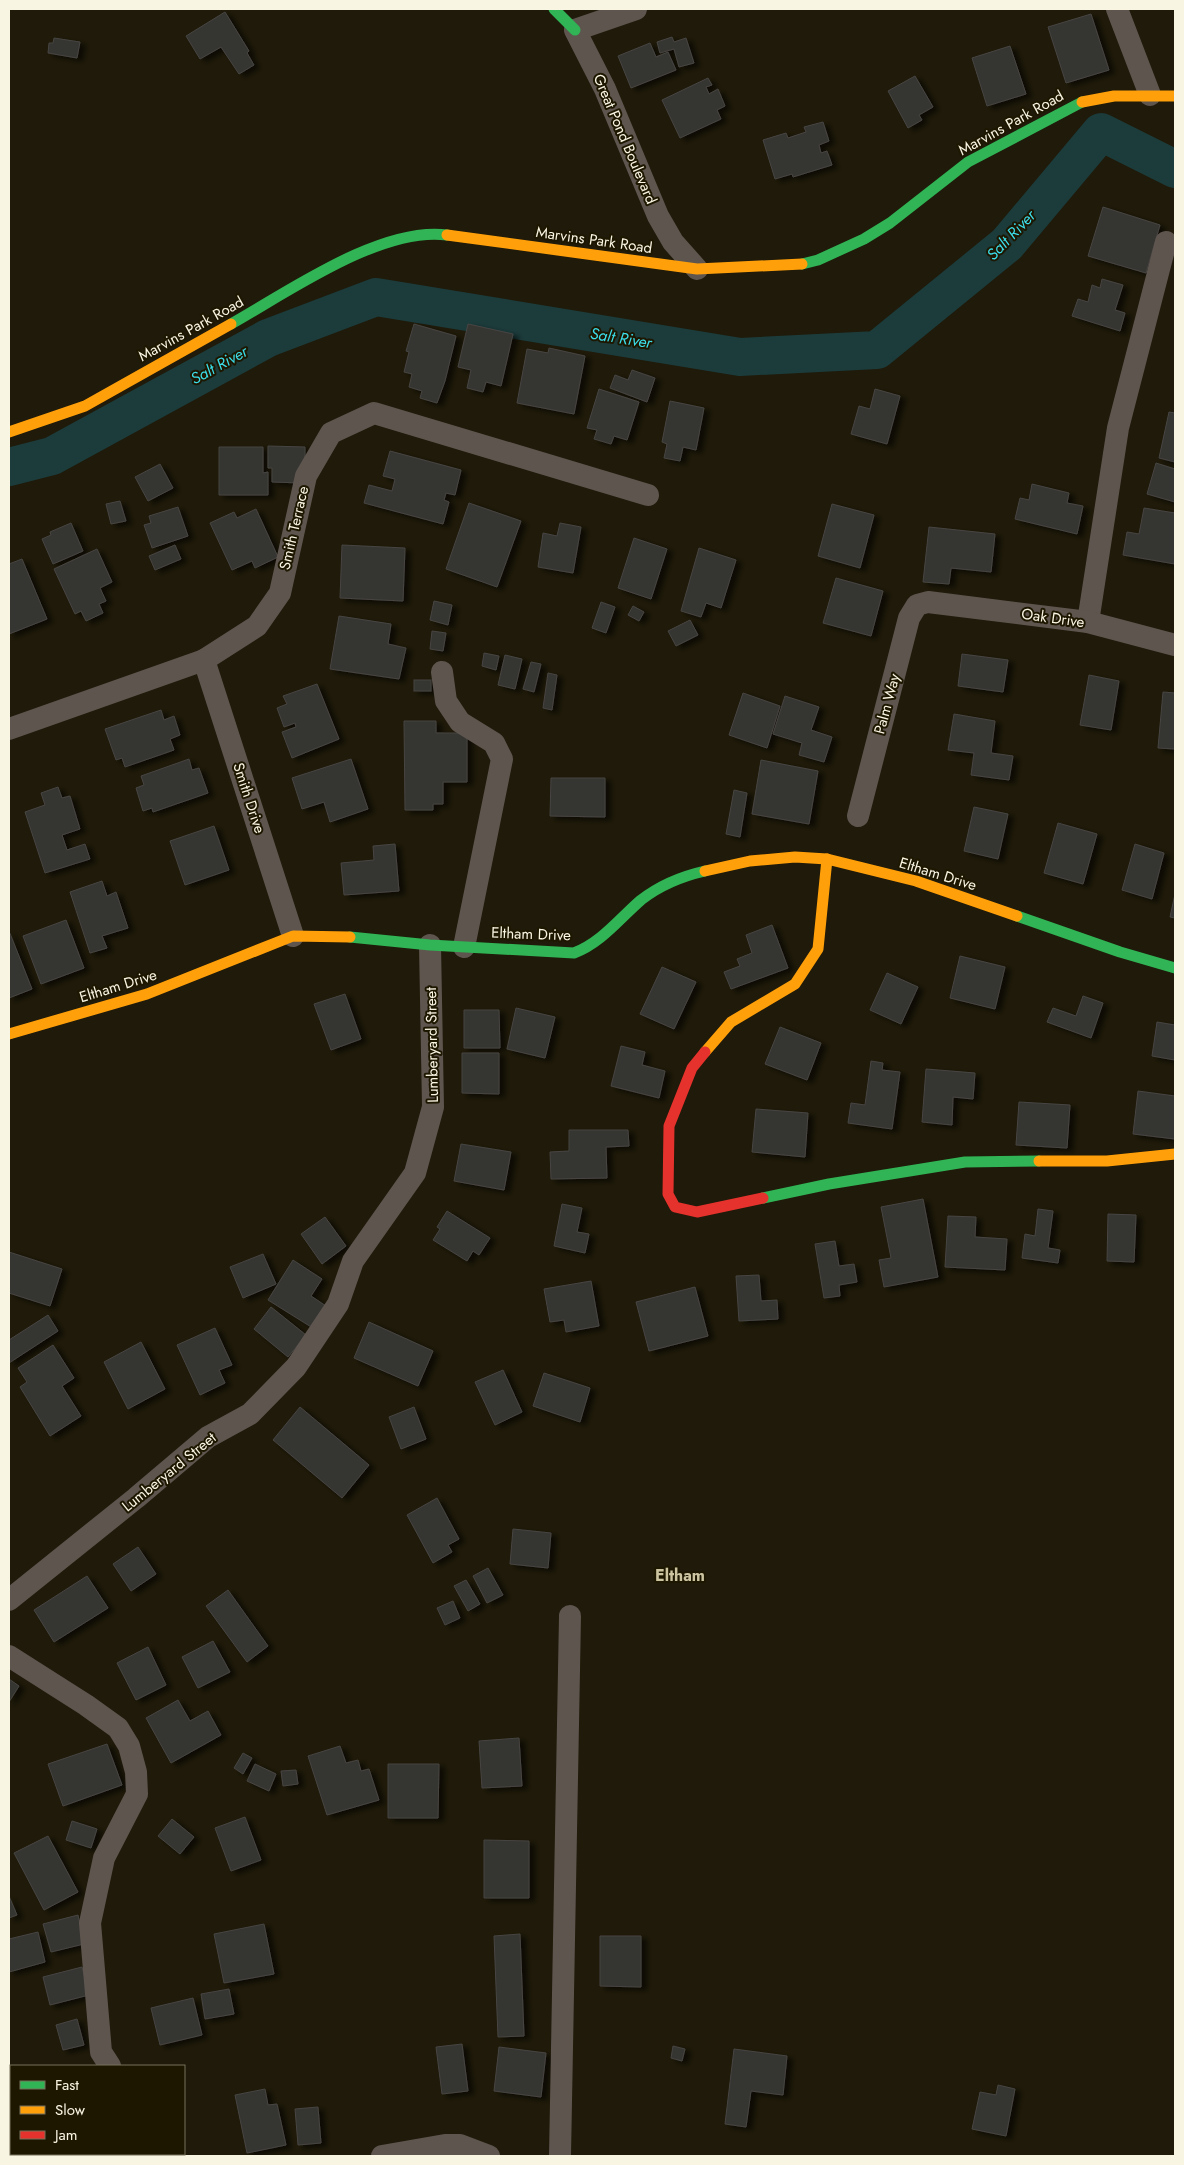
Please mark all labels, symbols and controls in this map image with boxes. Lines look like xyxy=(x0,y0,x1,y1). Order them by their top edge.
street label: Great Pond Boulevard xyxy=(588,71,662,207)
street label: Marvins Park Road xyxy=(954,85,1068,161)
water label: Salt River xyxy=(981,203,1042,265)
street label: Marvins Park Road xyxy=(534,221,654,259)
street label: Marvins Park Road xyxy=(134,291,248,367)
water label: Salt River xyxy=(589,322,655,354)
water label: Salt River xyxy=(186,339,253,390)
street label: Smith Terrace xyxy=(274,484,314,572)
street label: Oak Drive xyxy=(1020,603,1086,633)
street label: Palm Way xyxy=(868,671,906,737)
street label: Smith Drive xyxy=(227,760,271,836)
street label: Eltham Drive xyxy=(897,852,980,896)
street label: Eltham Drive xyxy=(491,922,572,946)
street label: Eltham Drive xyxy=(77,964,160,1008)
street label: Lumberyard Street xyxy=(420,987,444,1103)
street label: Lumberyard Street xyxy=(117,1427,221,1517)
district label: Eltham xyxy=(655,1564,705,1587)
legend xyxy=(10,2065,185,2155)
text: Fast xyxy=(55,2074,79,2096)
text: Slow xyxy=(55,2099,86,2121)
text: Jam xyxy=(53,2124,78,2146)

